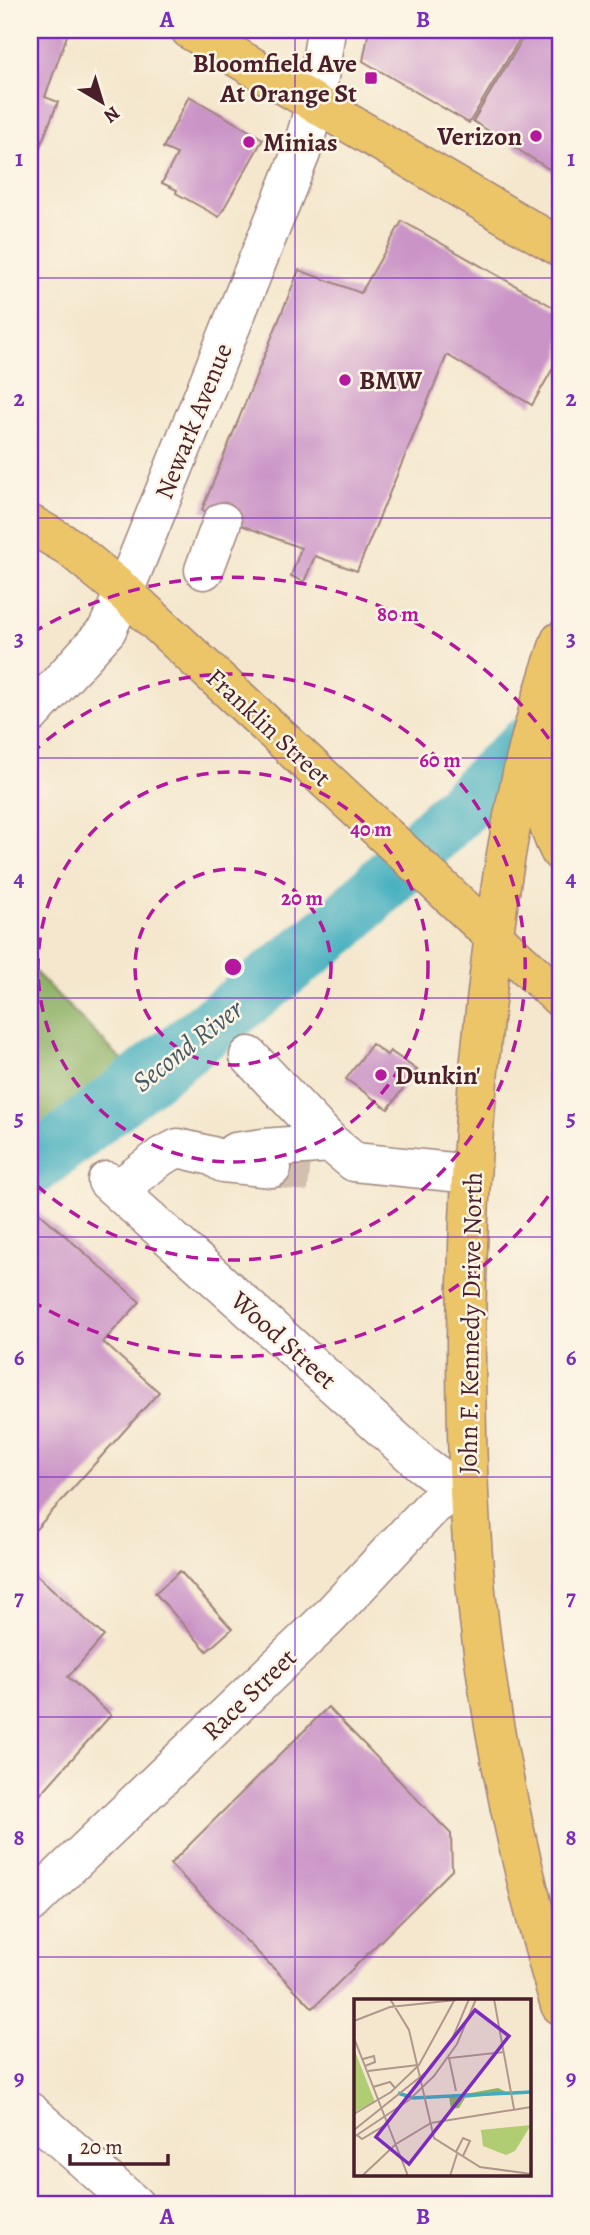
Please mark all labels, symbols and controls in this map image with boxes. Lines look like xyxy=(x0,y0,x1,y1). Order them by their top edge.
text: A xyxy=(159,4,175,35)
text: B xyxy=(416,4,430,35)
place label: Bloomfield Ave At Orange St xyxy=(193,46,357,111)
north arrow xyxy=(66,66,136,136)
marker: Bloomfield Ave At Orange St xyxy=(363,70,379,86)
text: N xyxy=(98,100,125,129)
place label: Verizon xyxy=(436,119,522,154)
place label: Minias xyxy=(263,125,338,160)
marker: Verizon xyxy=(528,128,544,144)
marker: Minias xyxy=(241,134,257,150)
text: 1 xyxy=(15,143,23,174)
text: 1 xyxy=(567,143,575,174)
street label: Newark Avenue xyxy=(146,338,241,504)
place label: BMW xyxy=(359,363,423,398)
marker: BMW xyxy=(337,372,353,388)
text: 2 xyxy=(13,383,25,414)
text: 2 xyxy=(565,383,577,414)
text: 80 m xyxy=(377,600,419,628)
text: 3 xyxy=(14,623,24,654)
text: 3 xyxy=(566,623,576,654)
street label: Franklin Street xyxy=(199,660,339,795)
text: 60 m xyxy=(419,746,461,774)
text: 40 m xyxy=(350,815,392,843)
text: 4 xyxy=(14,863,25,894)
text: 4 xyxy=(566,863,577,894)
text: 20 m xyxy=(281,884,323,912)
centre of rings xyxy=(221,955,245,979)
water label: Second River xyxy=(125,990,252,1101)
place label: Dunkin' xyxy=(395,1058,481,1093)
marker: Dunkin' xyxy=(373,1067,389,1083)
text: 5 xyxy=(14,1102,24,1133)
text: 5 xyxy=(566,1102,576,1133)
street label: John F. Kennedy Drive North xyxy=(450,1171,491,1474)
street label: Wood Street xyxy=(222,1283,344,1398)
text: 6 xyxy=(14,1342,25,1373)
text: 6 xyxy=(566,1342,577,1373)
text: 7 xyxy=(14,1582,24,1613)
text: 7 xyxy=(566,1582,576,1613)
street label: Race Street xyxy=(194,1640,305,1748)
text: 8 xyxy=(13,1822,25,1853)
text: 8 xyxy=(565,1822,577,1853)
inset map xyxy=(354,1999,530,2176)
text: 9 xyxy=(14,2062,24,2093)
text: 9 xyxy=(566,2062,576,2093)
scale bar xyxy=(70,2123,168,2167)
text: 20 m xyxy=(80,2133,123,2161)
text: A xyxy=(159,2201,175,2232)
text: B xyxy=(416,2201,430,2232)

